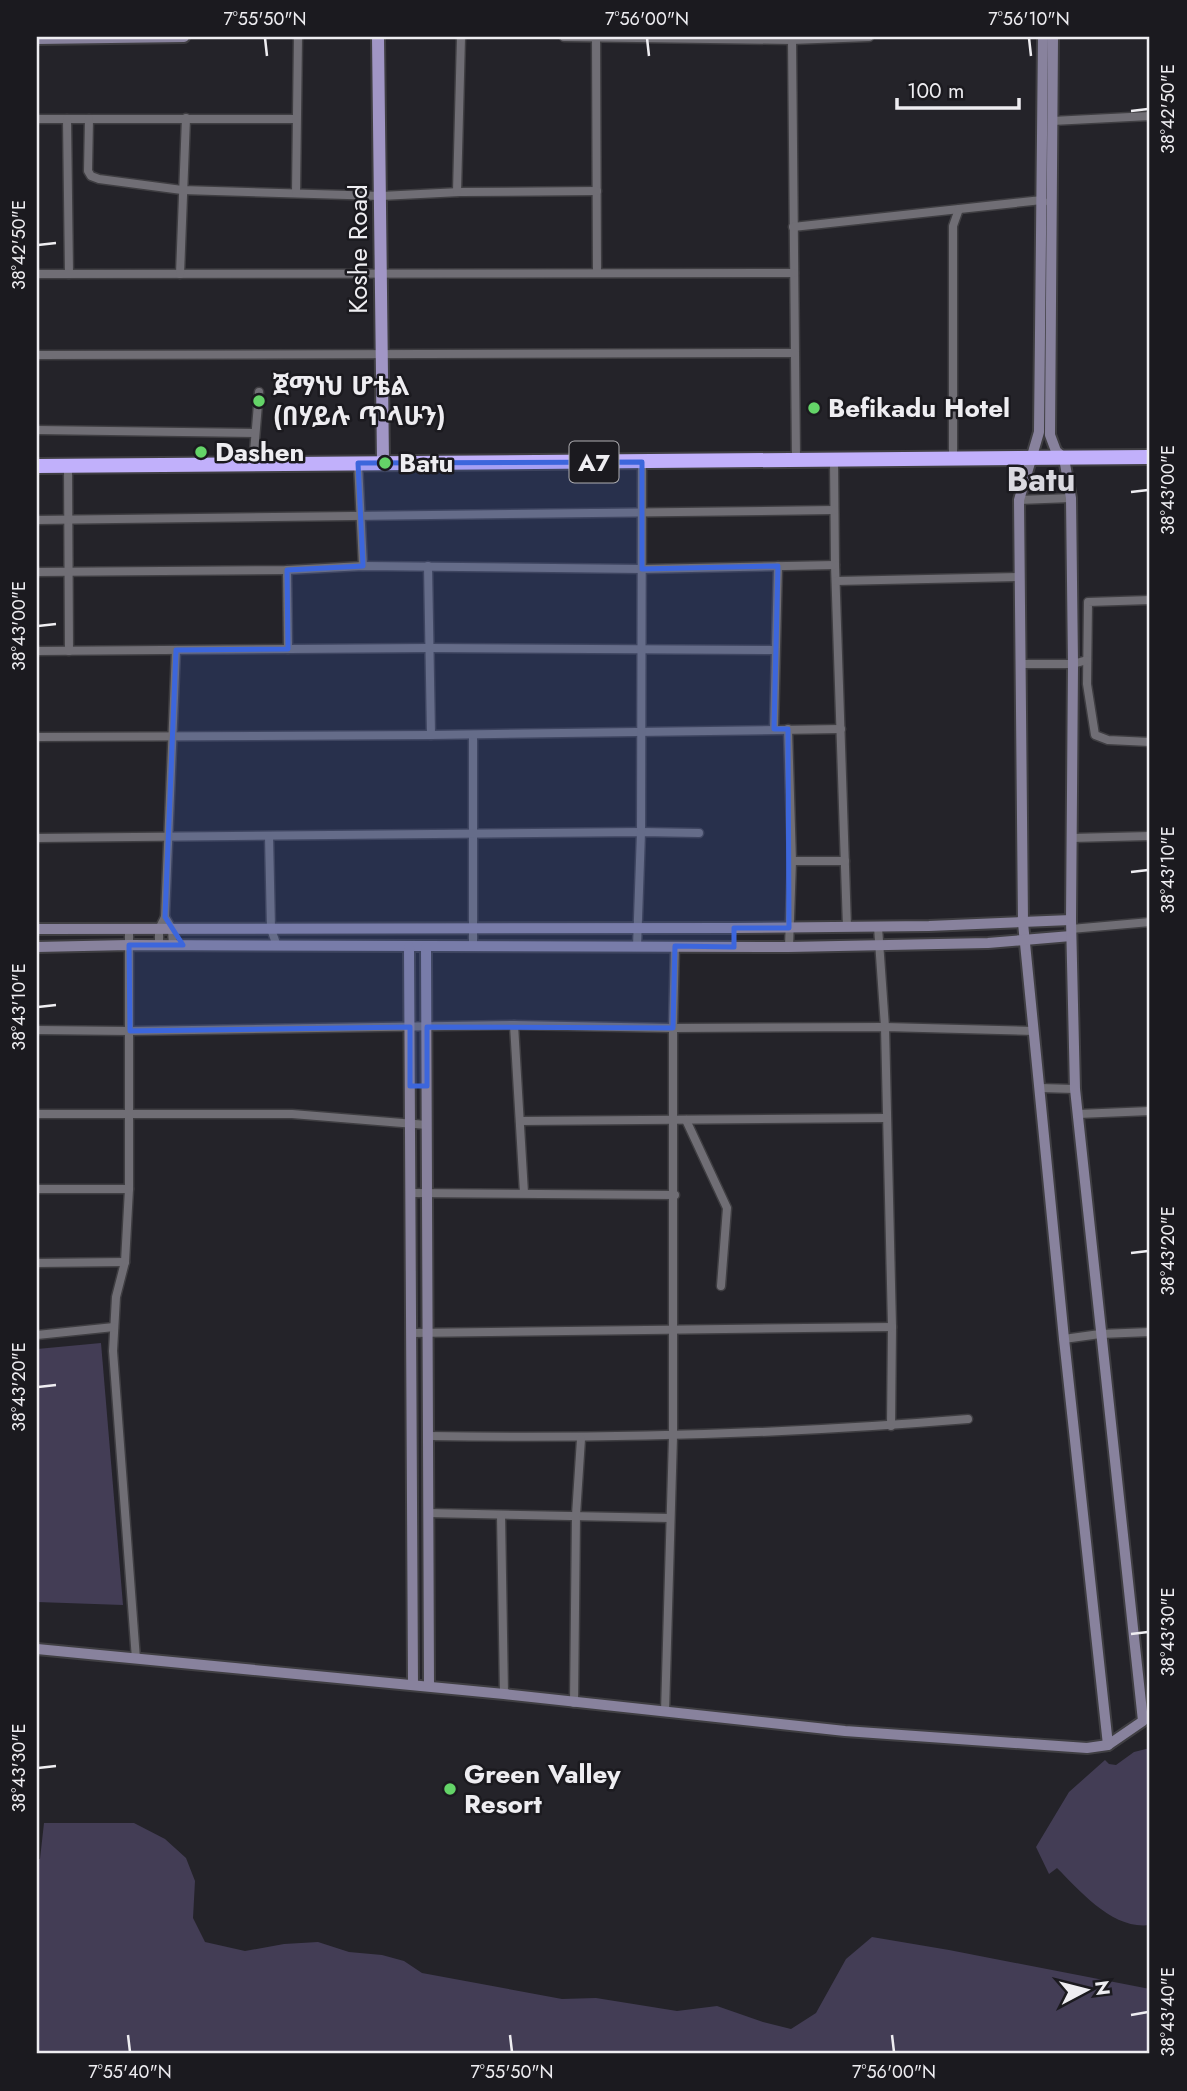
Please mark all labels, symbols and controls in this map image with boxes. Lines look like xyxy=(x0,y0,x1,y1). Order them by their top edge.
text: 7°55'50"N xyxy=(223,6,307,32)
text: 7°56'00"N xyxy=(605,6,689,32)
text: 7°56'10"N xyxy=(988,6,1070,32)
text: 38°42'50"E xyxy=(1155,64,1181,154)
scale bar xyxy=(897,66,1019,110)
text: 100 m xyxy=(907,76,964,106)
street label: Koshe Road xyxy=(339,184,377,314)
text: 38°42'50"E xyxy=(6,200,32,290)
place label: ጀማነህ ሆቴል (በሃይሉ ጥላሁን) xyxy=(273,367,446,435)
place label: Befikadu Hotel xyxy=(828,389,1010,427)
marker: ጀማነህ ሆቴል (በሃይሉ ጥላሁን) xyxy=(251,393,267,409)
marker: Befikadu Hotel xyxy=(806,400,822,416)
place label: Dashen xyxy=(215,433,305,471)
road number: A7 xyxy=(570,442,618,482)
marker: Dashen xyxy=(193,444,209,460)
place label: Batu xyxy=(399,444,454,482)
text: 38°43'00"E xyxy=(1155,445,1181,535)
marker: Batu xyxy=(377,455,393,471)
district label: Batu xyxy=(1006,456,1076,503)
text: 38°43'00"E xyxy=(6,581,32,671)
text: 38°43'10"E xyxy=(1155,826,1181,914)
text: 38°43'10"E xyxy=(6,963,32,1051)
text: 38°43'20"E xyxy=(1155,1206,1181,1296)
text: 38°43'20"E xyxy=(6,1342,32,1432)
text: 38°43'30"E xyxy=(1155,1587,1181,1677)
text: 38°43'30"E xyxy=(6,1723,32,1813)
place label: Green Valley Resort xyxy=(464,1755,621,1823)
marker: Green Valley Resort xyxy=(442,1781,458,1797)
north arrow xyxy=(1050,1954,1120,2024)
text: 38°43'40"E xyxy=(1155,1967,1181,2057)
text: N xyxy=(1088,1979,1117,1997)
text: 7°55'40"N xyxy=(88,2059,172,2085)
text: 7°55'50"N xyxy=(470,2059,554,2085)
text: 7°56'00"N xyxy=(852,2059,936,2085)

